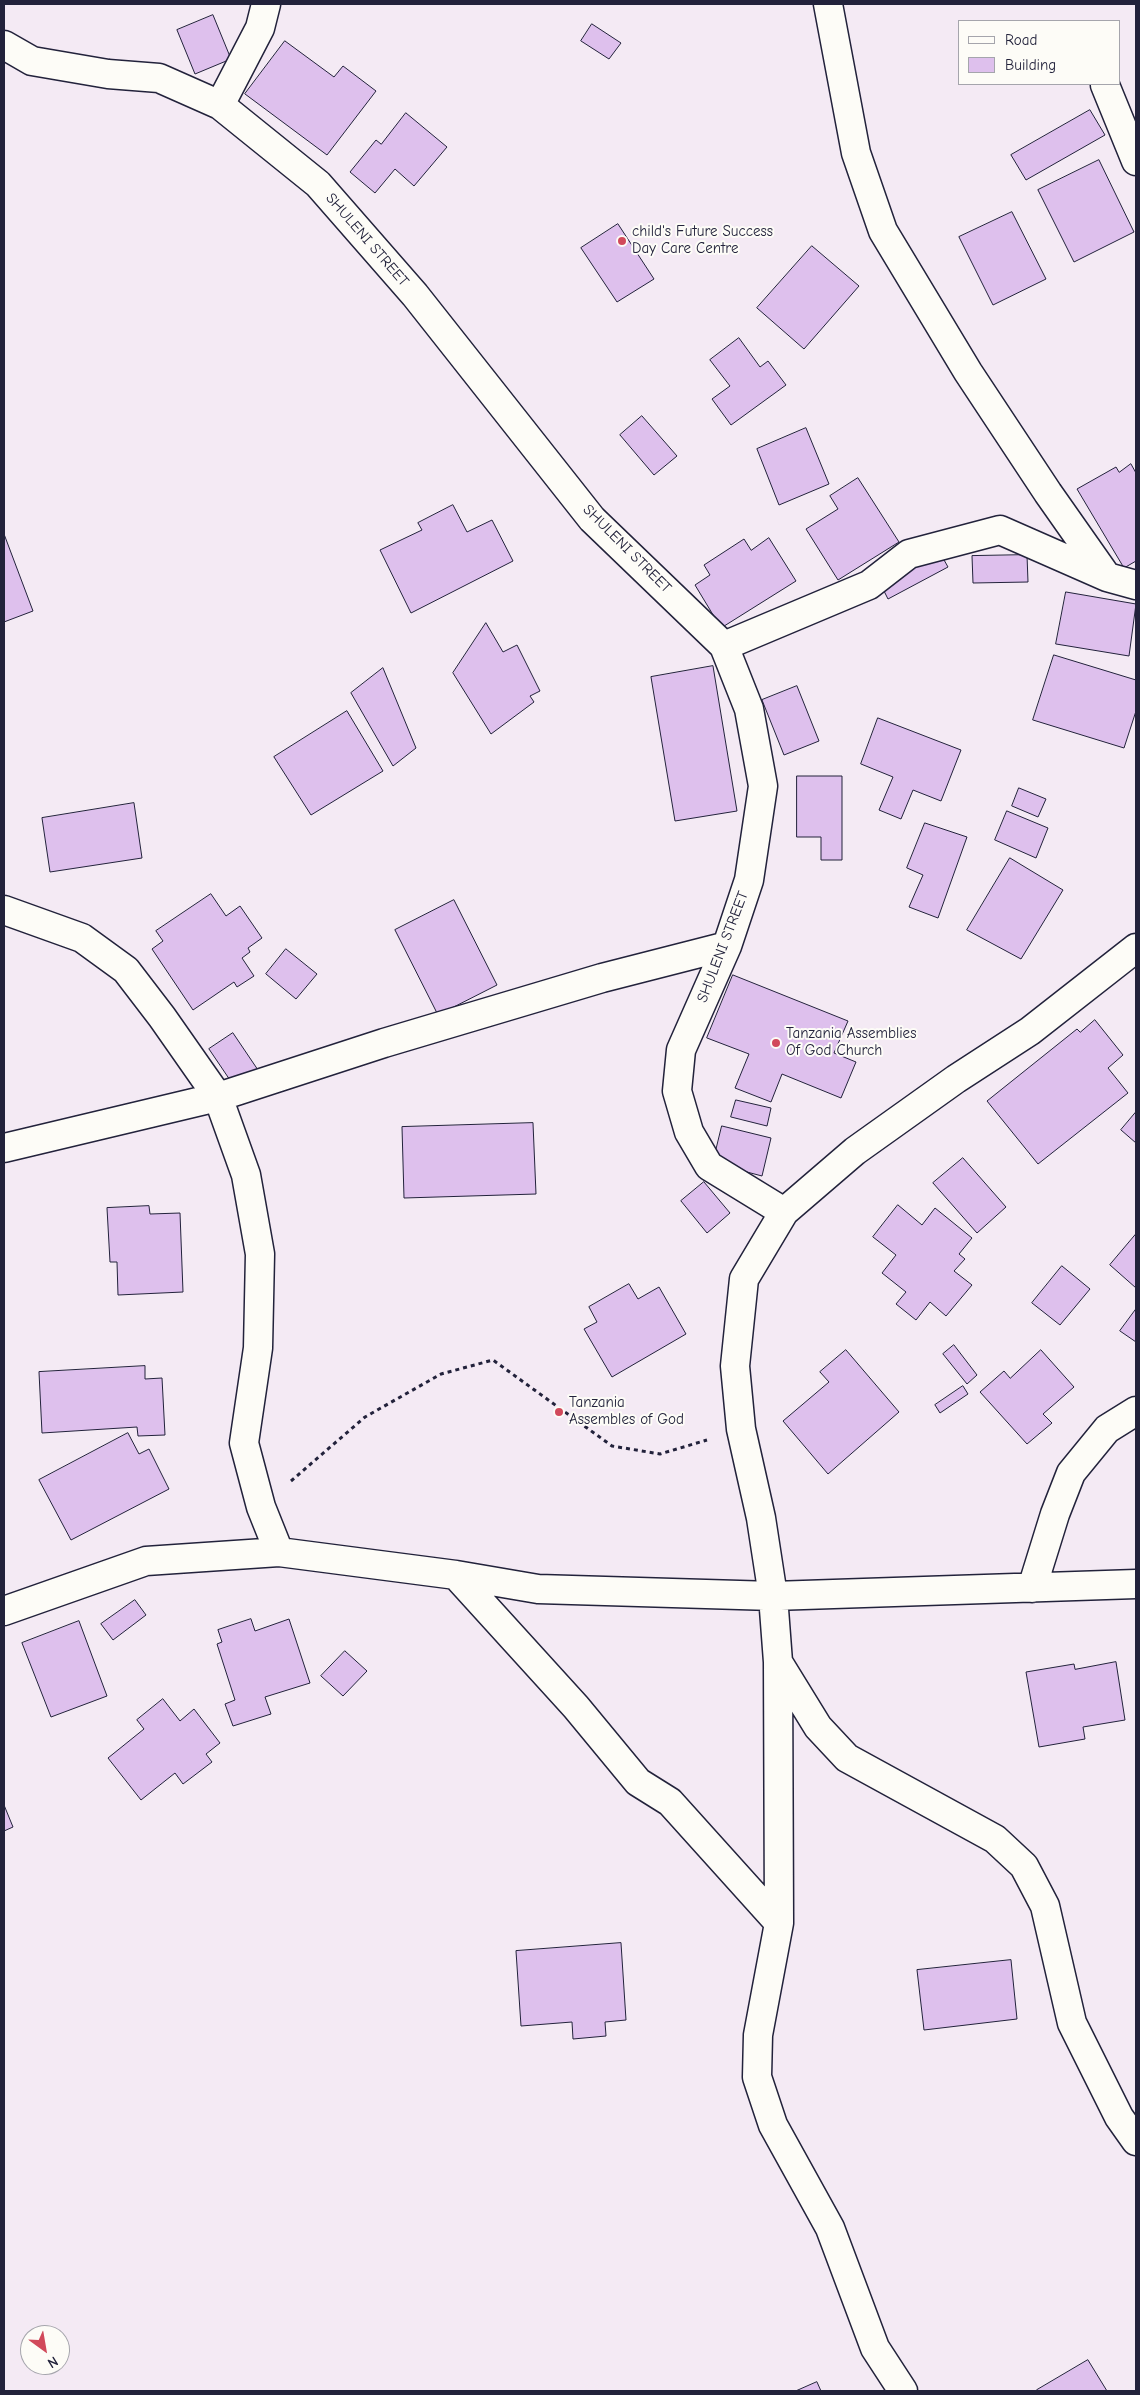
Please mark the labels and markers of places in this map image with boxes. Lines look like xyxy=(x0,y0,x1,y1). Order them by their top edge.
place label: child's Future Success Day Care Centre xyxy=(632,223,773,258)
marker: child's Future Success Day Care Centre xyxy=(616,235,628,247)
place label: Tanzania Assemblies Of God Church xyxy=(786,1025,916,1060)
marker: Tanzania Assemblies Of God Church xyxy=(770,1037,782,1049)
place label: Tanzania Assembles of God xyxy=(569,1394,684,1429)
marker: Tanzania Assembles of God xyxy=(553,1406,565,1418)

